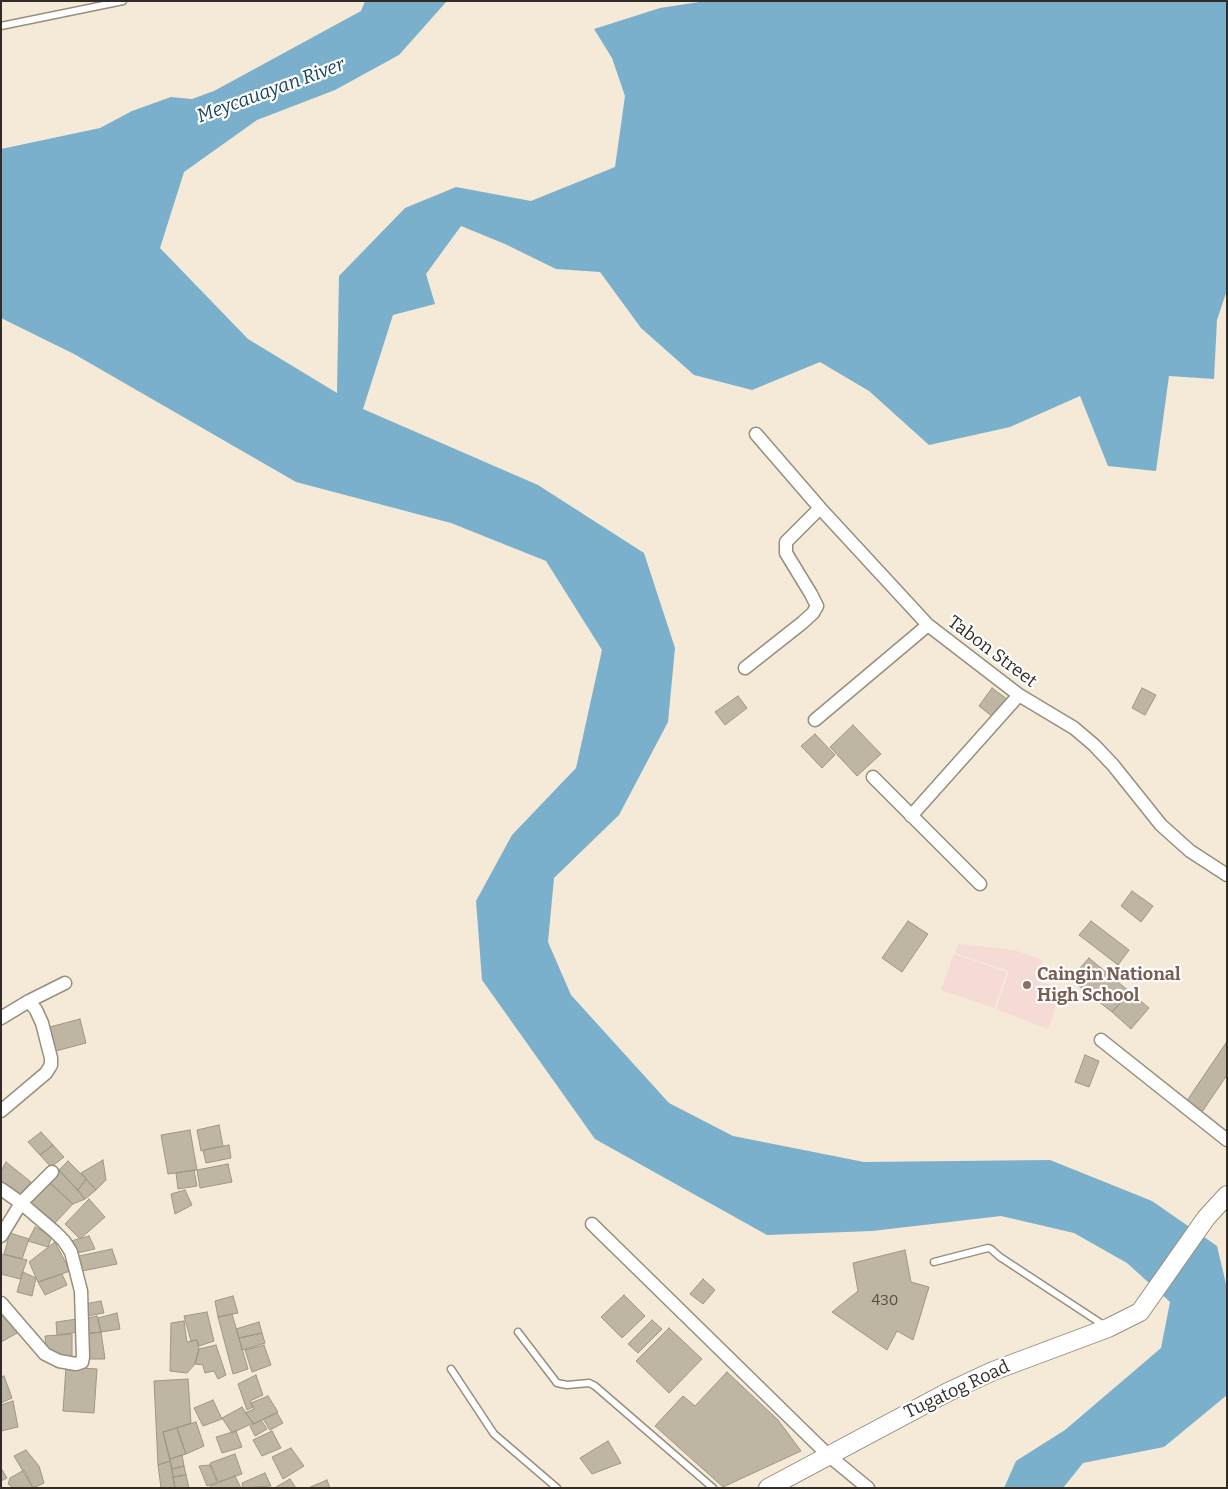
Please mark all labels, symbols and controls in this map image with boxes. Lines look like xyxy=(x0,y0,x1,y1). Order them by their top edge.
water label: Meycauayan River xyxy=(194,54,348,128)
street label: Tabon Street xyxy=(943,611,1041,693)
place label: Caingin National High School xyxy=(1037,964,1180,1006)
marker: Caingin National High School xyxy=(1021,979,1033,991)
house number: 430 xyxy=(872,1292,898,1310)
street label: Tugatog Road xyxy=(901,1356,1013,1424)

